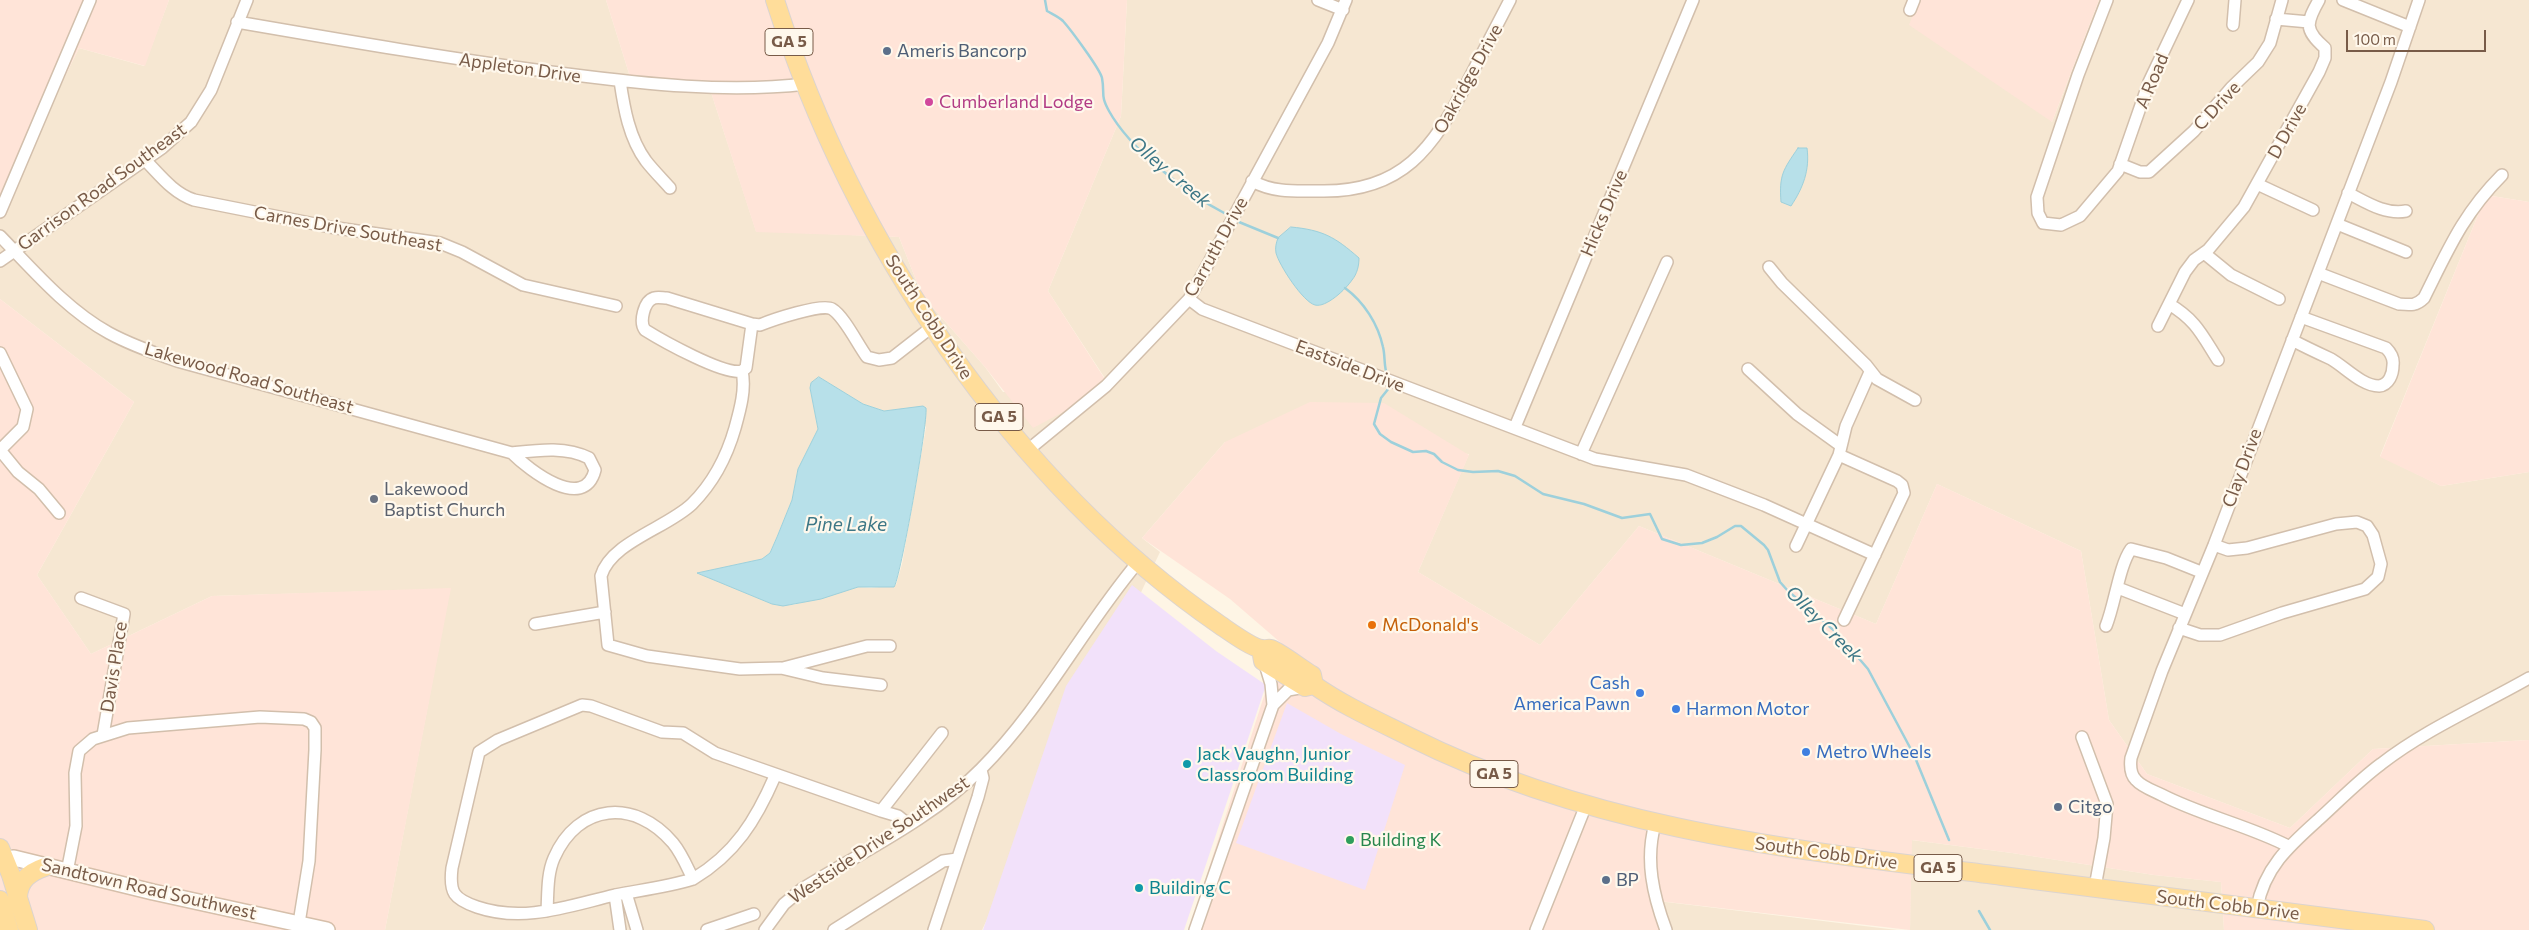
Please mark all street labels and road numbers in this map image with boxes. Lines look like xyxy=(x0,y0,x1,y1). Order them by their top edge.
street label: Oakridge Drive xyxy=(1429,20,1507,138)
road number: GA 5 xyxy=(765,28,813,56)
street label: Appleton Drive xyxy=(458,49,582,87)
street label: A Road xyxy=(2131,50,2173,112)
street label: C Drive xyxy=(2189,77,2245,135)
street label: D Drive xyxy=(2263,99,2311,163)
street label: Garrison Road Southeast xyxy=(13,119,191,255)
street label: Hicks Drive xyxy=(1576,166,1632,260)
street label: Carruth Drive xyxy=(1180,193,1252,301)
street label: Carnes Drive Southeast xyxy=(252,202,444,256)
street label: South Cobb Drive xyxy=(881,251,977,383)
street label: Eastside Drive xyxy=(1292,335,1408,397)
street label: Lakewood Road Southeast xyxy=(142,338,356,418)
road number: GA 5 xyxy=(975,404,1023,431)
street label: Clay Drive xyxy=(2218,426,2266,510)
street label: Davis Place xyxy=(96,620,132,714)
road number: GA 5 xyxy=(1470,761,1518,788)
street label: Westside Drive Southwest xyxy=(785,771,973,909)
street label: South Cobb Drive xyxy=(1753,832,1899,874)
street label: Sandtown Road Southwest xyxy=(39,854,259,924)
road number: GA 5 xyxy=(1914,854,1962,881)
street label: South Cobb Drive xyxy=(2155,886,2301,924)

